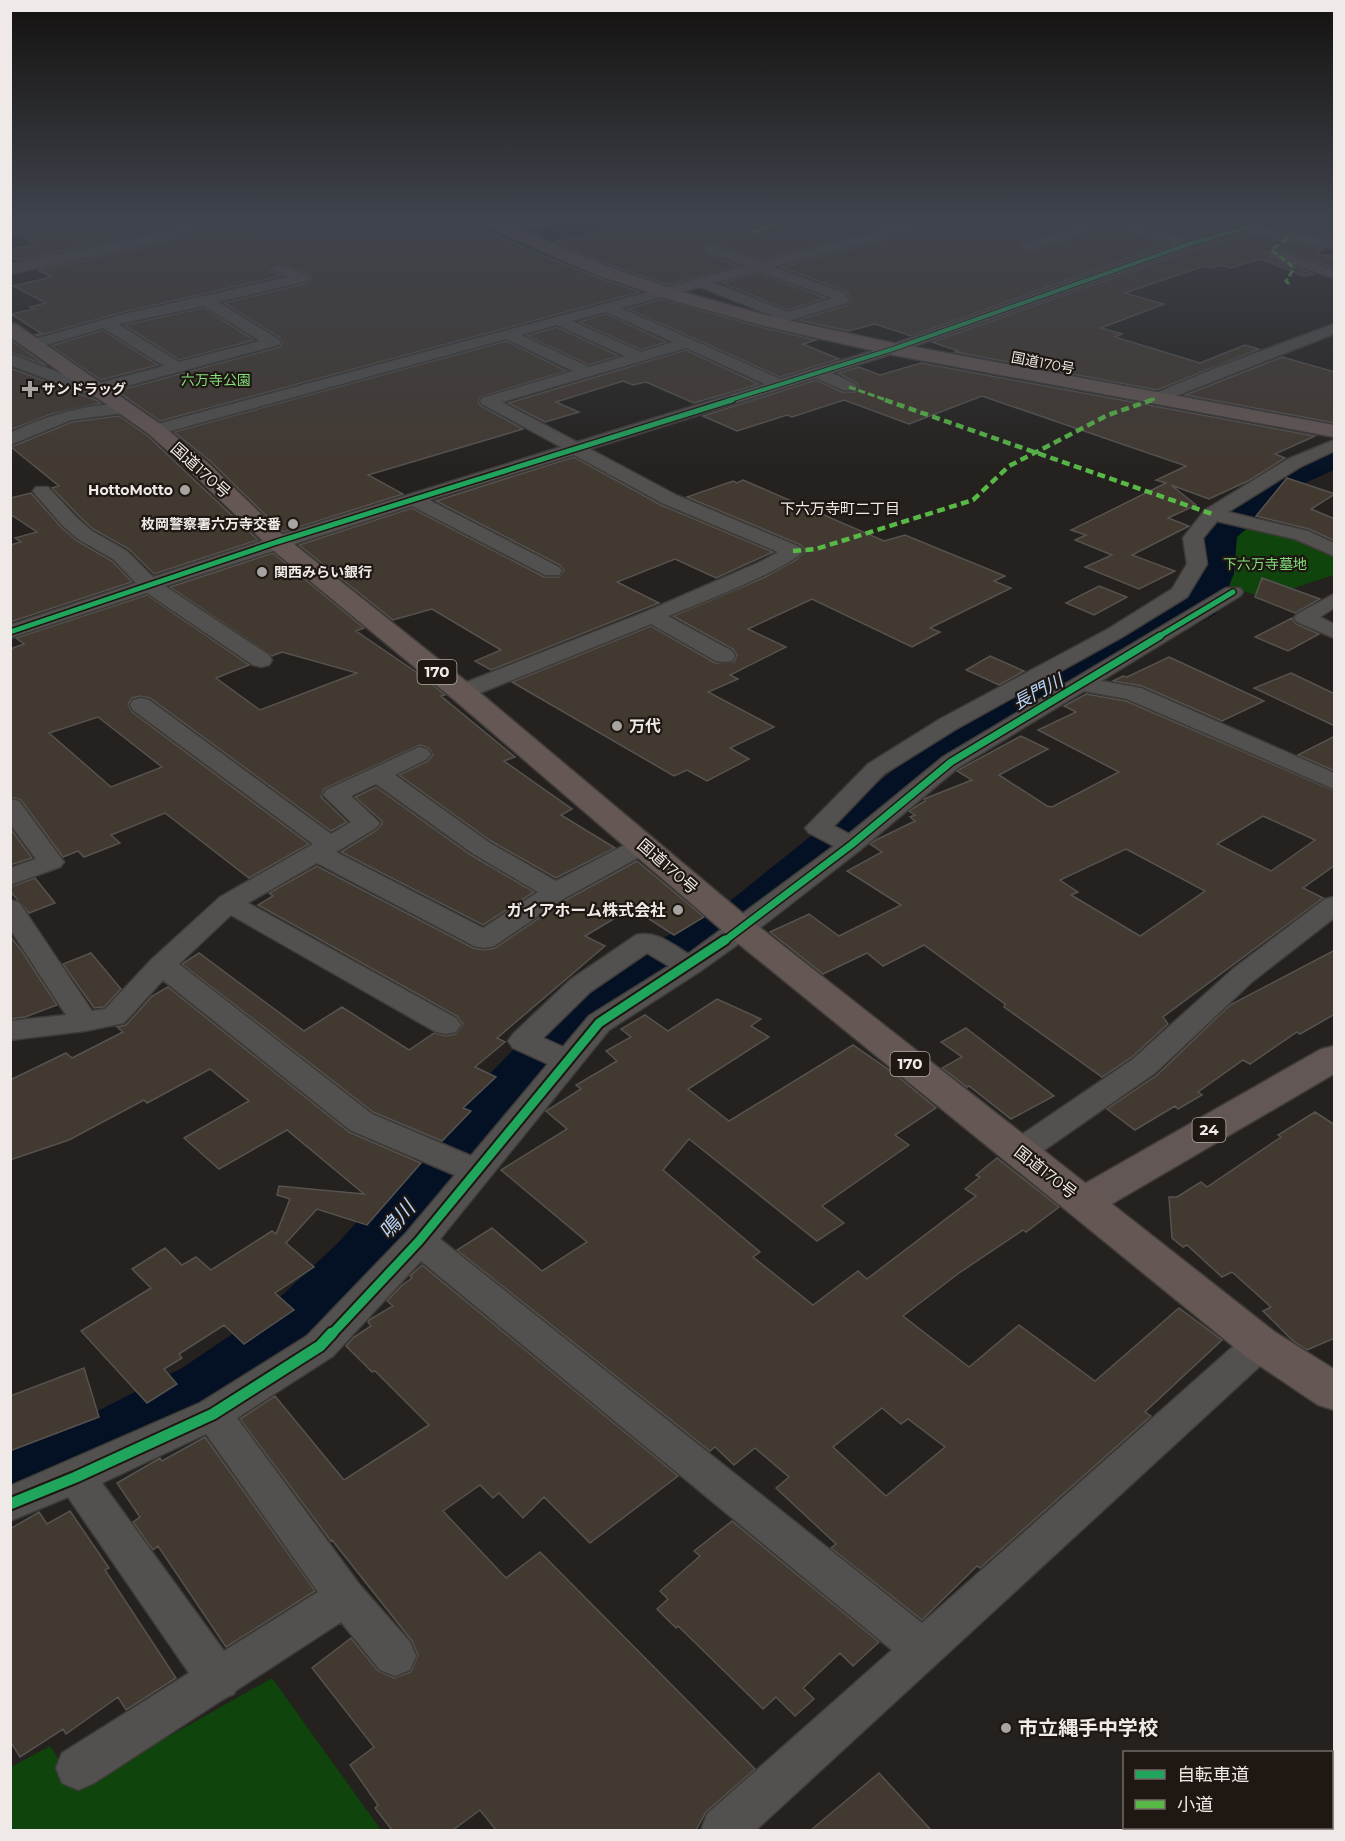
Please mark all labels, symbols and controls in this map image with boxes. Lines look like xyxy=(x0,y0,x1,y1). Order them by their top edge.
street label: 国道170号 xyxy=(1010,348,1076,378)
park label: 六万寺公園 xyxy=(181,371,251,389)
place label: サンドラッグ xyxy=(42,380,126,398)
marker: サンドラッグ xyxy=(23,382,37,396)
street label: 国道170号 xyxy=(167,439,234,502)
place label: HottoMotto xyxy=(88,481,173,499)
marker: HottoMotto xyxy=(178,483,192,497)
district label: 下六万寺町二丁目 xyxy=(780,499,900,518)
place label: 枚岡警察署六万寺交番 xyxy=(141,515,281,533)
marker: 枚岡警察署六万寺交番 xyxy=(286,517,300,531)
park label: 下六万寺墓地 xyxy=(1223,555,1307,573)
place label: 関西みらい銀行 xyxy=(274,563,372,581)
marker: 関西みらい銀行 xyxy=(255,565,269,579)
road number: 170 xyxy=(418,660,456,684)
water label: 長門川 xyxy=(1009,669,1069,714)
place label: 万代 xyxy=(629,717,661,736)
marker: 万代 xyxy=(610,719,624,733)
street label: 国道170号 xyxy=(634,835,702,898)
place label: ガイアホーム株式会社 xyxy=(506,901,666,920)
marker: ガイアホーム株式会社 xyxy=(671,903,685,917)
road number: 170 xyxy=(890,1052,930,1076)
road number: 24 xyxy=(1192,1118,1226,1142)
street label: 国道170号 xyxy=(1011,1142,1080,1203)
water label: 鳴川 xyxy=(373,1194,421,1244)
place label: 市立縄手中学校 xyxy=(1018,1716,1158,1740)
marker: 市立縄手中学校 xyxy=(999,1721,1013,1735)
legend xyxy=(1123,1751,1333,1829)
text: 自転車道 xyxy=(1177,1764,1249,1786)
text: 小道 xyxy=(1177,1794,1213,1816)

